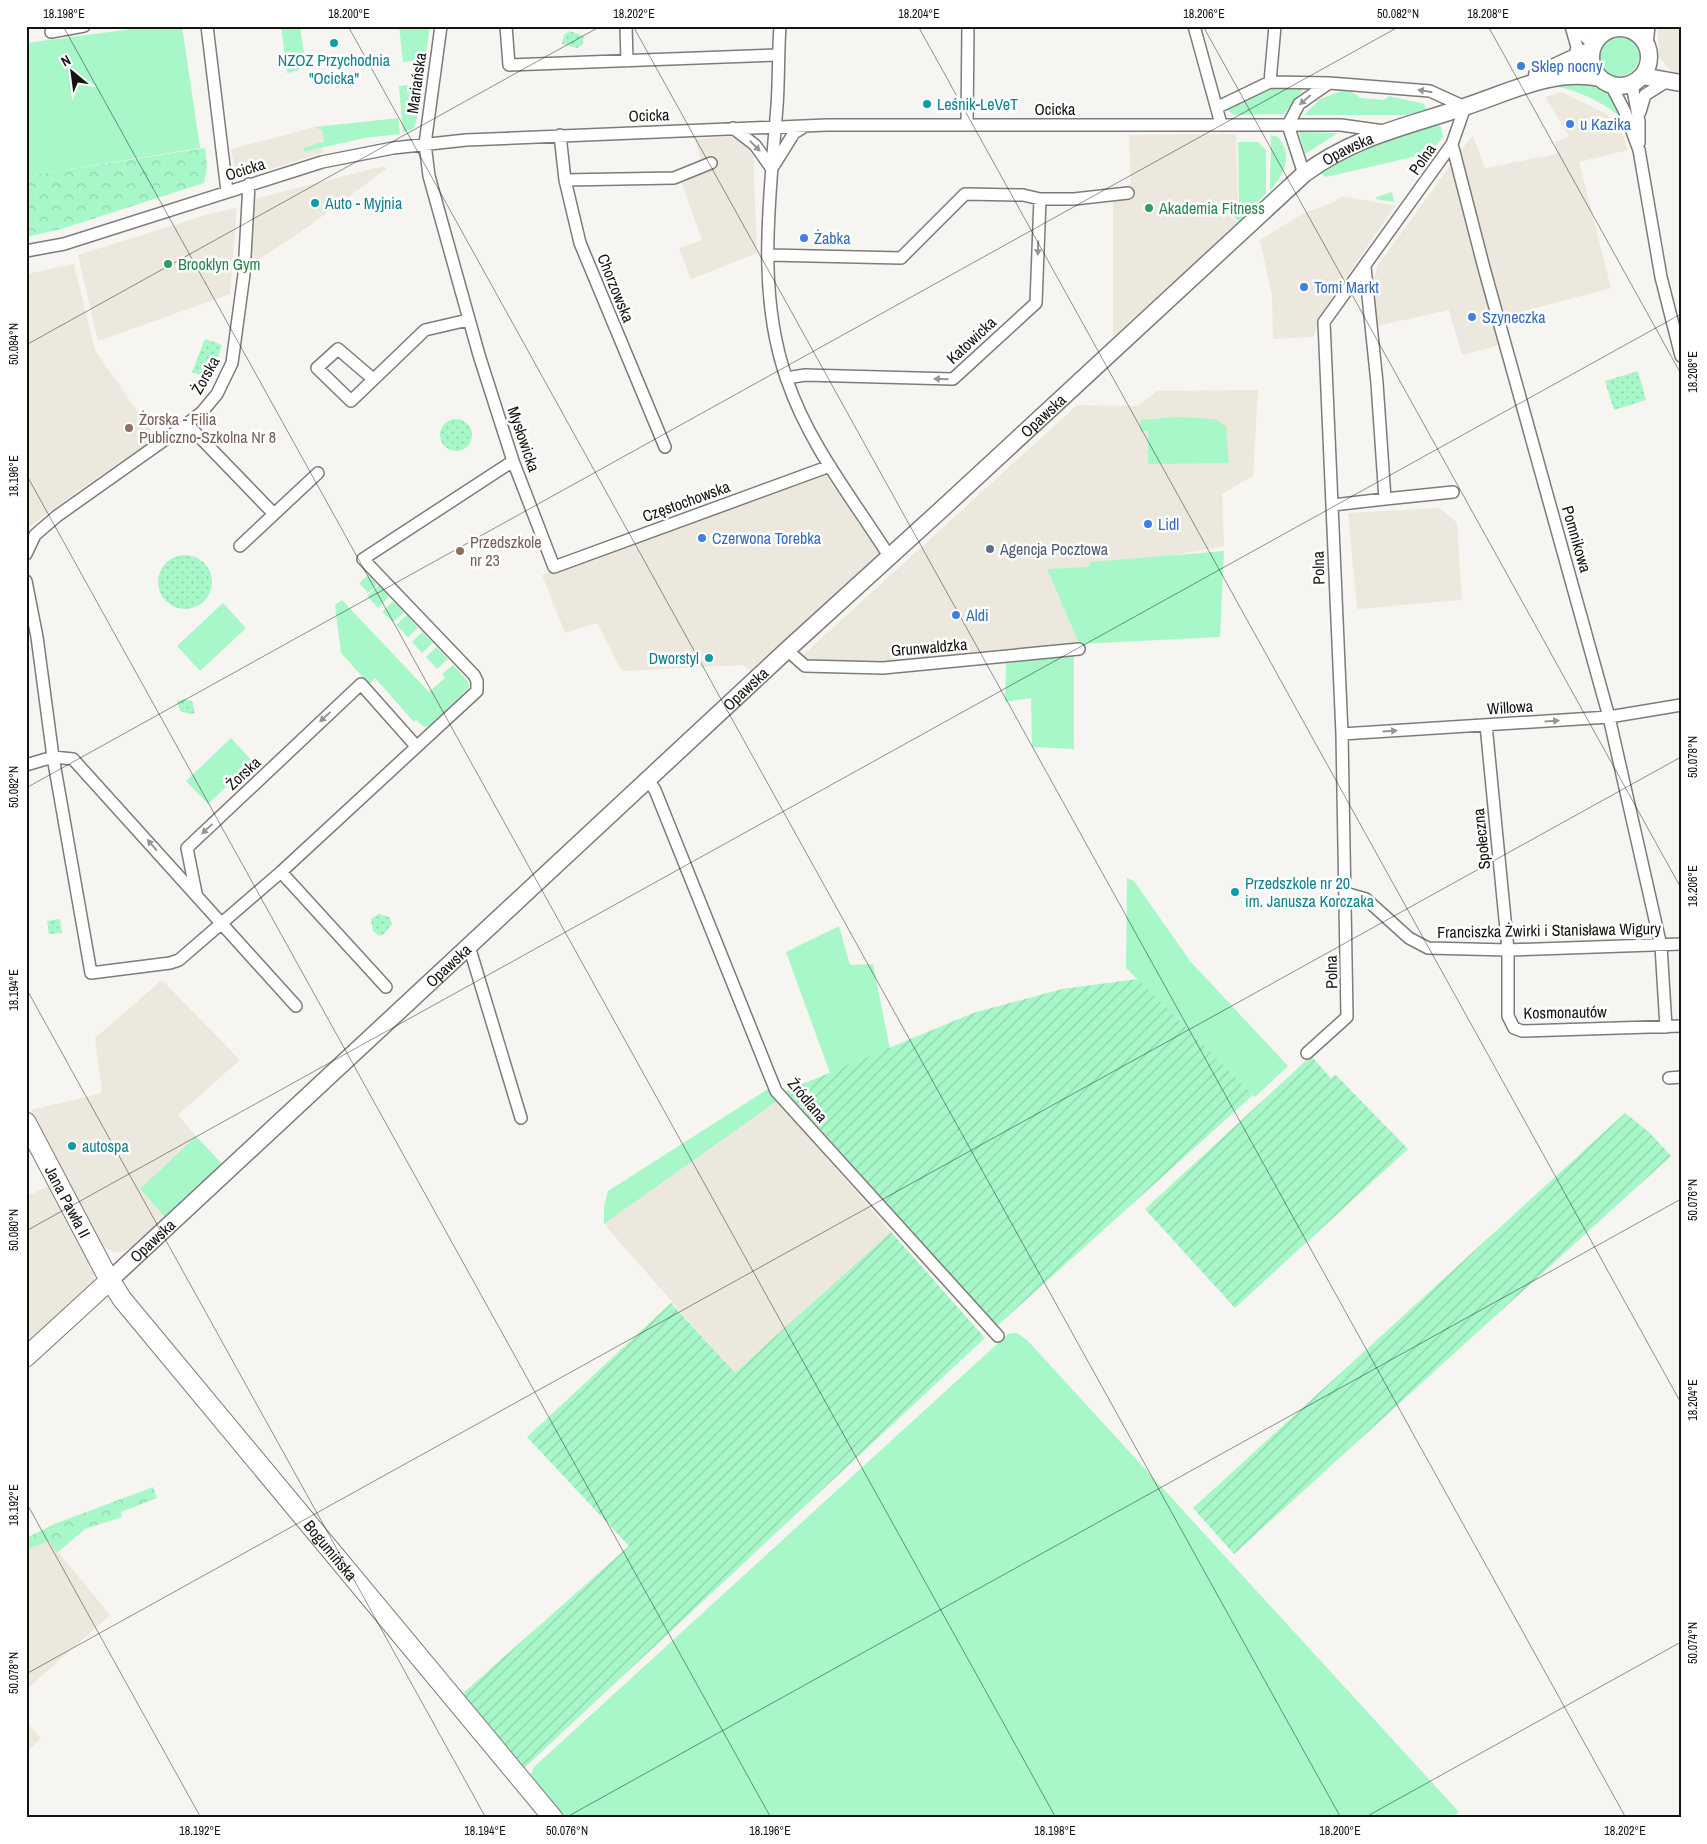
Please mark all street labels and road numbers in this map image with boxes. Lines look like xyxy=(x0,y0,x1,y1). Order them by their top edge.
street label: Mariańska xyxy=(401,50,431,115)
street label: Ocicka xyxy=(1035,98,1076,120)
street label: Ocicka xyxy=(628,103,670,127)
street label: Opawska xyxy=(1318,127,1377,170)
street label: Polna xyxy=(1403,138,1441,179)
street label: Ocicka xyxy=(222,152,268,186)
street label: Chorzowska xyxy=(592,250,640,326)
street label: Katowicka xyxy=(941,311,1001,369)
street label: Żorska xyxy=(186,352,225,398)
street label: Opawska xyxy=(1015,388,1071,442)
street label: Mysłowicka xyxy=(503,403,546,475)
street label: Częstochowska xyxy=(639,475,734,527)
street label: Pomnikowa xyxy=(1557,503,1597,576)
street label: Polna xyxy=(1306,550,1330,585)
street label: Grunwaldzka xyxy=(890,633,969,661)
street label: Opawska xyxy=(718,662,773,715)
street label: Willowa xyxy=(1486,694,1534,720)
street label: Żorska xyxy=(221,751,266,795)
street label: Społeczna xyxy=(1467,807,1495,871)
street label: Franciszka Żwirki i Stanisława Wigury xyxy=(1437,917,1662,943)
street label: Opawska xyxy=(421,938,476,992)
street label: Polna xyxy=(1320,954,1342,989)
street label: Kosmonautów xyxy=(1523,1000,1607,1024)
street label: Źródlana xyxy=(783,1073,834,1127)
street label: Jana Pawła II xyxy=(40,1162,96,1242)
street label: Opawska xyxy=(125,1213,180,1267)
street label: Bogumińska xyxy=(299,1515,363,1586)

